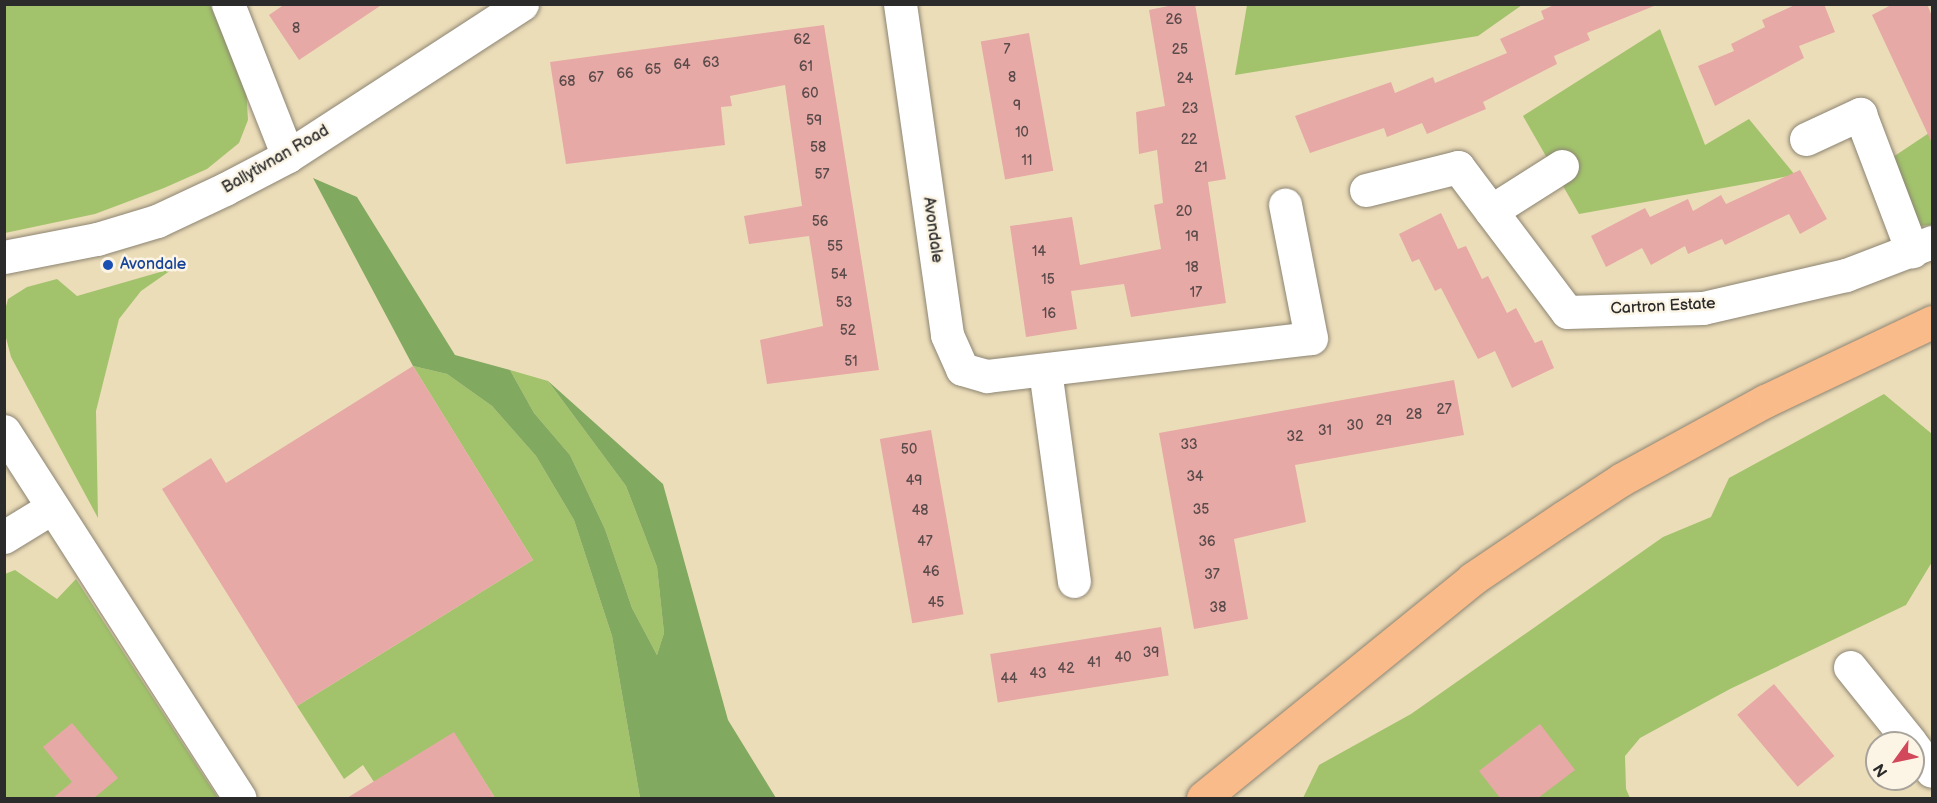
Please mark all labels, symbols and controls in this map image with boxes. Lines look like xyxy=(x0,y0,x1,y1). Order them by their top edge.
house number: 26 xyxy=(1166,12,1182,28)
house number: 8 xyxy=(292,21,300,37)
house number: 62 xyxy=(794,32,810,48)
house number: 7 xyxy=(1004,42,1010,58)
house number: 25 xyxy=(1172,42,1188,58)
house number: 63 xyxy=(702,55,720,71)
house number: 64 xyxy=(673,57,691,73)
house number: 61 xyxy=(799,59,813,75)
house number: 65 xyxy=(645,62,661,78)
house number: 66 xyxy=(616,66,634,82)
house number: 67 xyxy=(588,70,604,86)
house number: 8 xyxy=(1008,70,1016,86)
house number: 24 xyxy=(1177,71,1193,87)
house number: 68 xyxy=(559,74,575,90)
house number: 60 xyxy=(802,86,818,102)
house number: 9 xyxy=(1013,98,1021,114)
house number: 23 xyxy=(1182,101,1198,117)
house number: 59 xyxy=(806,113,822,129)
street label: Ballytivnan Road xyxy=(219,122,333,198)
house number: 10 xyxy=(1015,125,1029,141)
house number: 22 xyxy=(1181,132,1197,148)
house number: 58 xyxy=(810,140,826,156)
house number: 11 xyxy=(1022,153,1032,169)
house number: 21 xyxy=(1194,160,1208,176)
house number: 57 xyxy=(815,167,829,183)
street label: Avondale xyxy=(918,196,946,264)
house number: 20 xyxy=(1176,204,1192,220)
house number: 56 xyxy=(812,214,828,230)
house number: 19 xyxy=(1185,229,1199,245)
house number: 55 xyxy=(827,239,843,255)
house number: 14 xyxy=(1032,244,1046,260)
place label: Avondale xyxy=(120,255,186,275)
marker: Avondale xyxy=(101,258,115,272)
house number: 18 xyxy=(1185,260,1199,276)
house number: 54 xyxy=(831,267,847,283)
house number: 15 xyxy=(1041,272,1055,288)
house number: 17 xyxy=(1190,285,1202,301)
house number: 53 xyxy=(836,295,852,311)
street label: Cartron Estate xyxy=(1610,295,1716,319)
house number: 16 xyxy=(1042,306,1056,322)
house number: 52 xyxy=(840,323,856,339)
house number: 51 xyxy=(844,354,858,370)
house number: 27 xyxy=(1436,402,1452,418)
house number: 28 xyxy=(1406,407,1422,423)
house number: 29 xyxy=(1376,413,1392,429)
house number: 30 xyxy=(1347,418,1363,434)
house number: 31 xyxy=(1318,423,1332,439)
house number: 32 xyxy=(1287,429,1303,445)
house number: 33 xyxy=(1180,437,1198,453)
house number: 50 xyxy=(901,442,917,458)
house number: 34 xyxy=(1186,469,1204,485)
house number: 49 xyxy=(906,473,922,489)
house number: 35 xyxy=(1193,502,1209,518)
house number: 48 xyxy=(912,503,928,519)
house number: 47 xyxy=(917,534,933,550)
house number: 36 xyxy=(1198,534,1216,550)
house number: 46 xyxy=(922,564,940,580)
house number: 37 xyxy=(1204,567,1220,583)
house number: 45 xyxy=(928,595,944,611)
house number: 38 xyxy=(1210,600,1226,616)
house number: 39 xyxy=(1143,645,1159,661)
house number: 40 xyxy=(1115,650,1131,666)
house number: 41 xyxy=(1087,655,1101,671)
house number: 42 xyxy=(1058,661,1074,677)
house number: 43 xyxy=(1029,666,1047,682)
house number: 44 xyxy=(1000,671,1018,687)
north arrow xyxy=(1865,731,1925,791)
text: N xyxy=(1870,760,1892,780)

